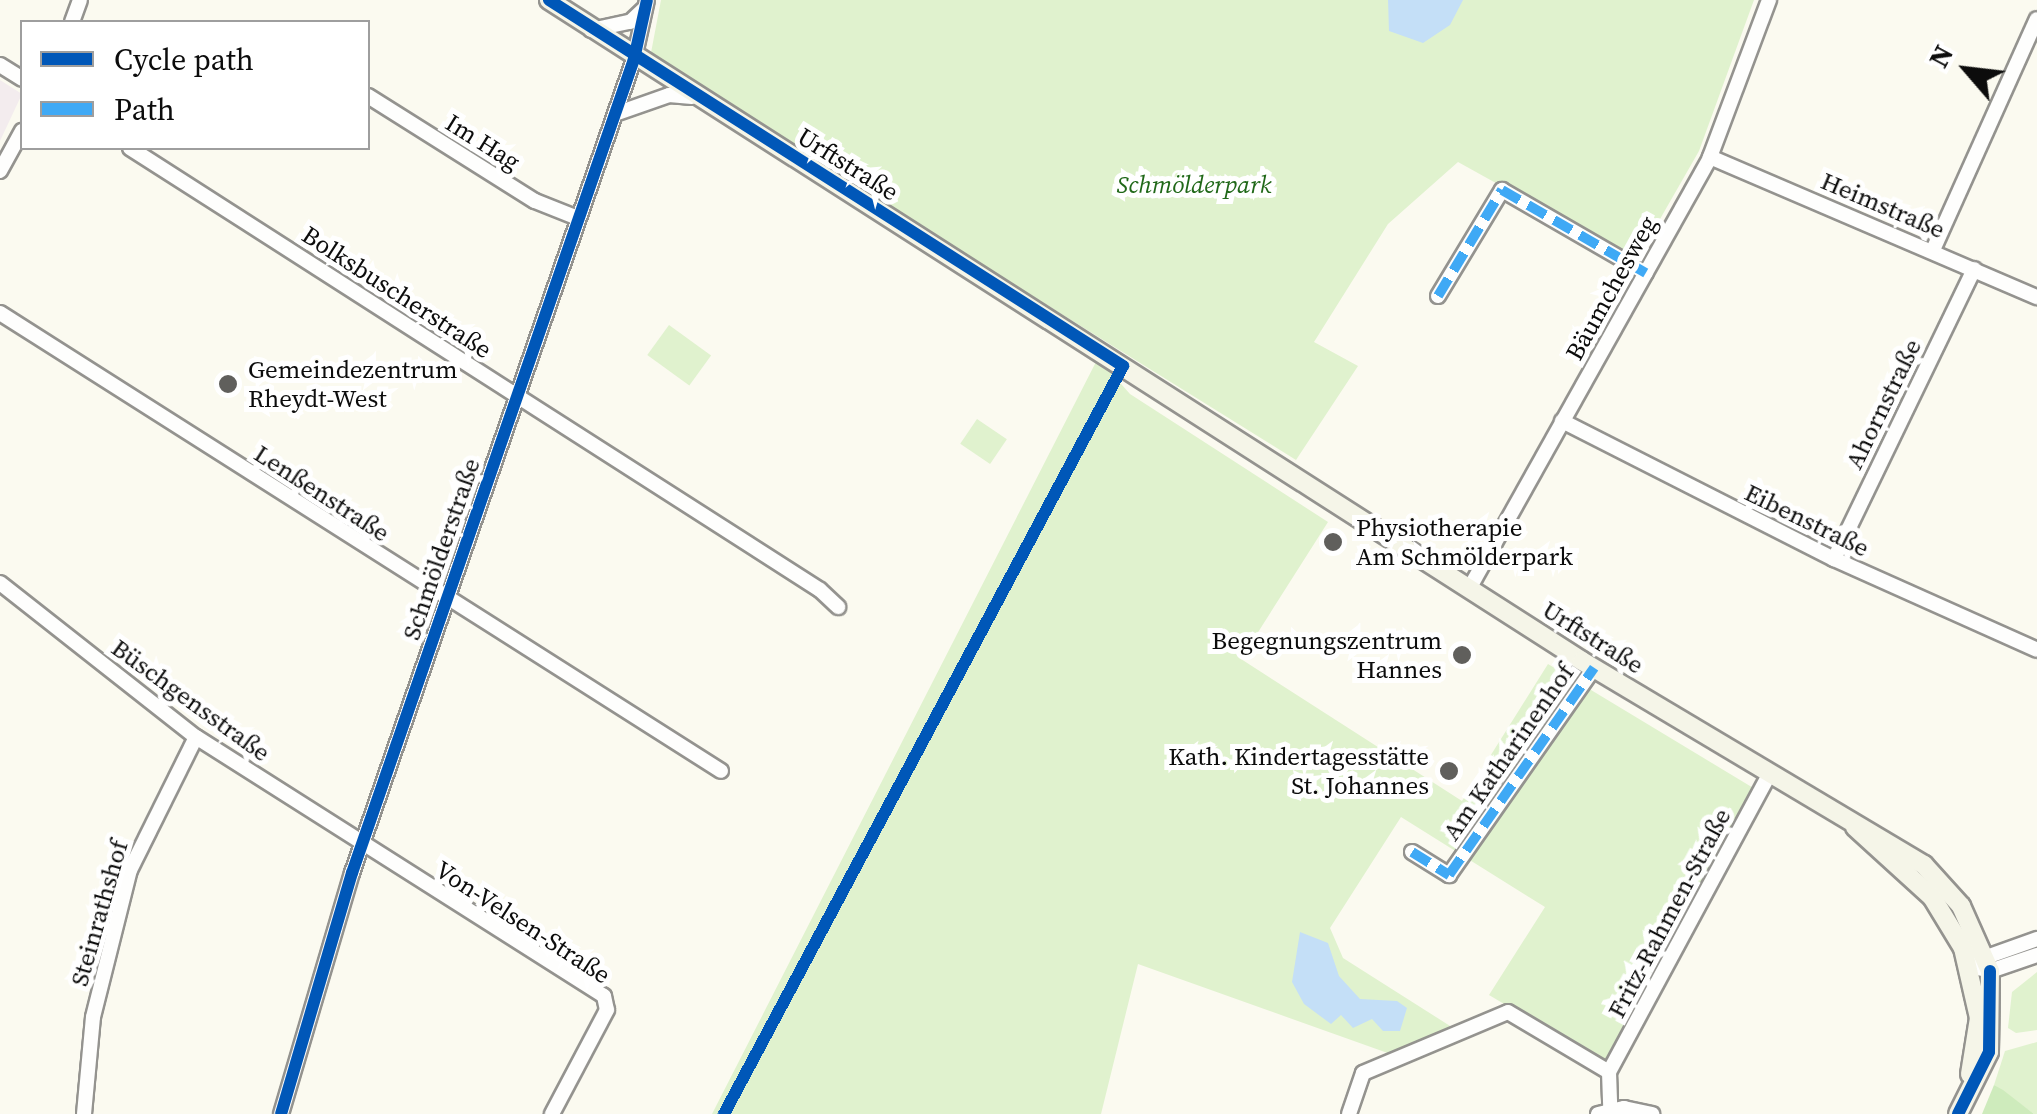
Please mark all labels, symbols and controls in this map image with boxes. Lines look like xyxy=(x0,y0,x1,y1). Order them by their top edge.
legend xyxy=(20,20,370,150)
north arrow xyxy=(1917,20,2017,120)
text: N xyxy=(1919,38,1962,74)
text: Cycle path xyxy=(114,39,254,80)
text: Path xyxy=(114,89,175,130)
street label: Im Hag xyxy=(440,107,526,177)
street label: Urftstraße xyxy=(792,121,904,207)
street label: Heimstraße xyxy=(1817,166,1949,244)
park label: Schmölderpark xyxy=(1117,169,1271,199)
street label: Bäumchesweg xyxy=(1559,211,1663,365)
street label: Bolksbuscherstraße xyxy=(297,220,497,364)
street label: Ahornstraße xyxy=(1839,334,1927,474)
place label: Gemeindezentrum Rheydt-West xyxy=(248,355,458,414)
marker: Gemeindezentrum Rheydt-West xyxy=(217,373,239,395)
street label: Lenßenstraße xyxy=(249,438,395,548)
street label: Schmölderstraße xyxy=(396,454,486,644)
street label: Eibenstraße xyxy=(1740,477,1874,563)
place label: Physiotherapie Am Schmölderpark xyxy=(1356,513,1573,572)
marker: Physiotherapie Am Schmölderpark xyxy=(1320,529,1346,555)
street label: Urftstraße xyxy=(1537,594,1649,680)
place label: Begegnungszentrum Hannes xyxy=(1212,626,1442,685)
street label: Büschgensstraße xyxy=(106,632,276,768)
marker: Begegnungszentrum Hannes xyxy=(1451,644,1473,666)
street label: Am Katharinenhof xyxy=(1436,658,1580,846)
place label: Kath. Kindertagesstätte St. Johannes xyxy=(1168,742,1429,801)
marker: Kath. Kindertagesstätte St. Johannes xyxy=(1438,760,1460,782)
street label: Fritz-Rahmen-Straße xyxy=(1601,803,1737,1023)
street label: Steinrathshof xyxy=(64,837,134,989)
street label: Von-Velsen-Straße xyxy=(430,854,616,990)

